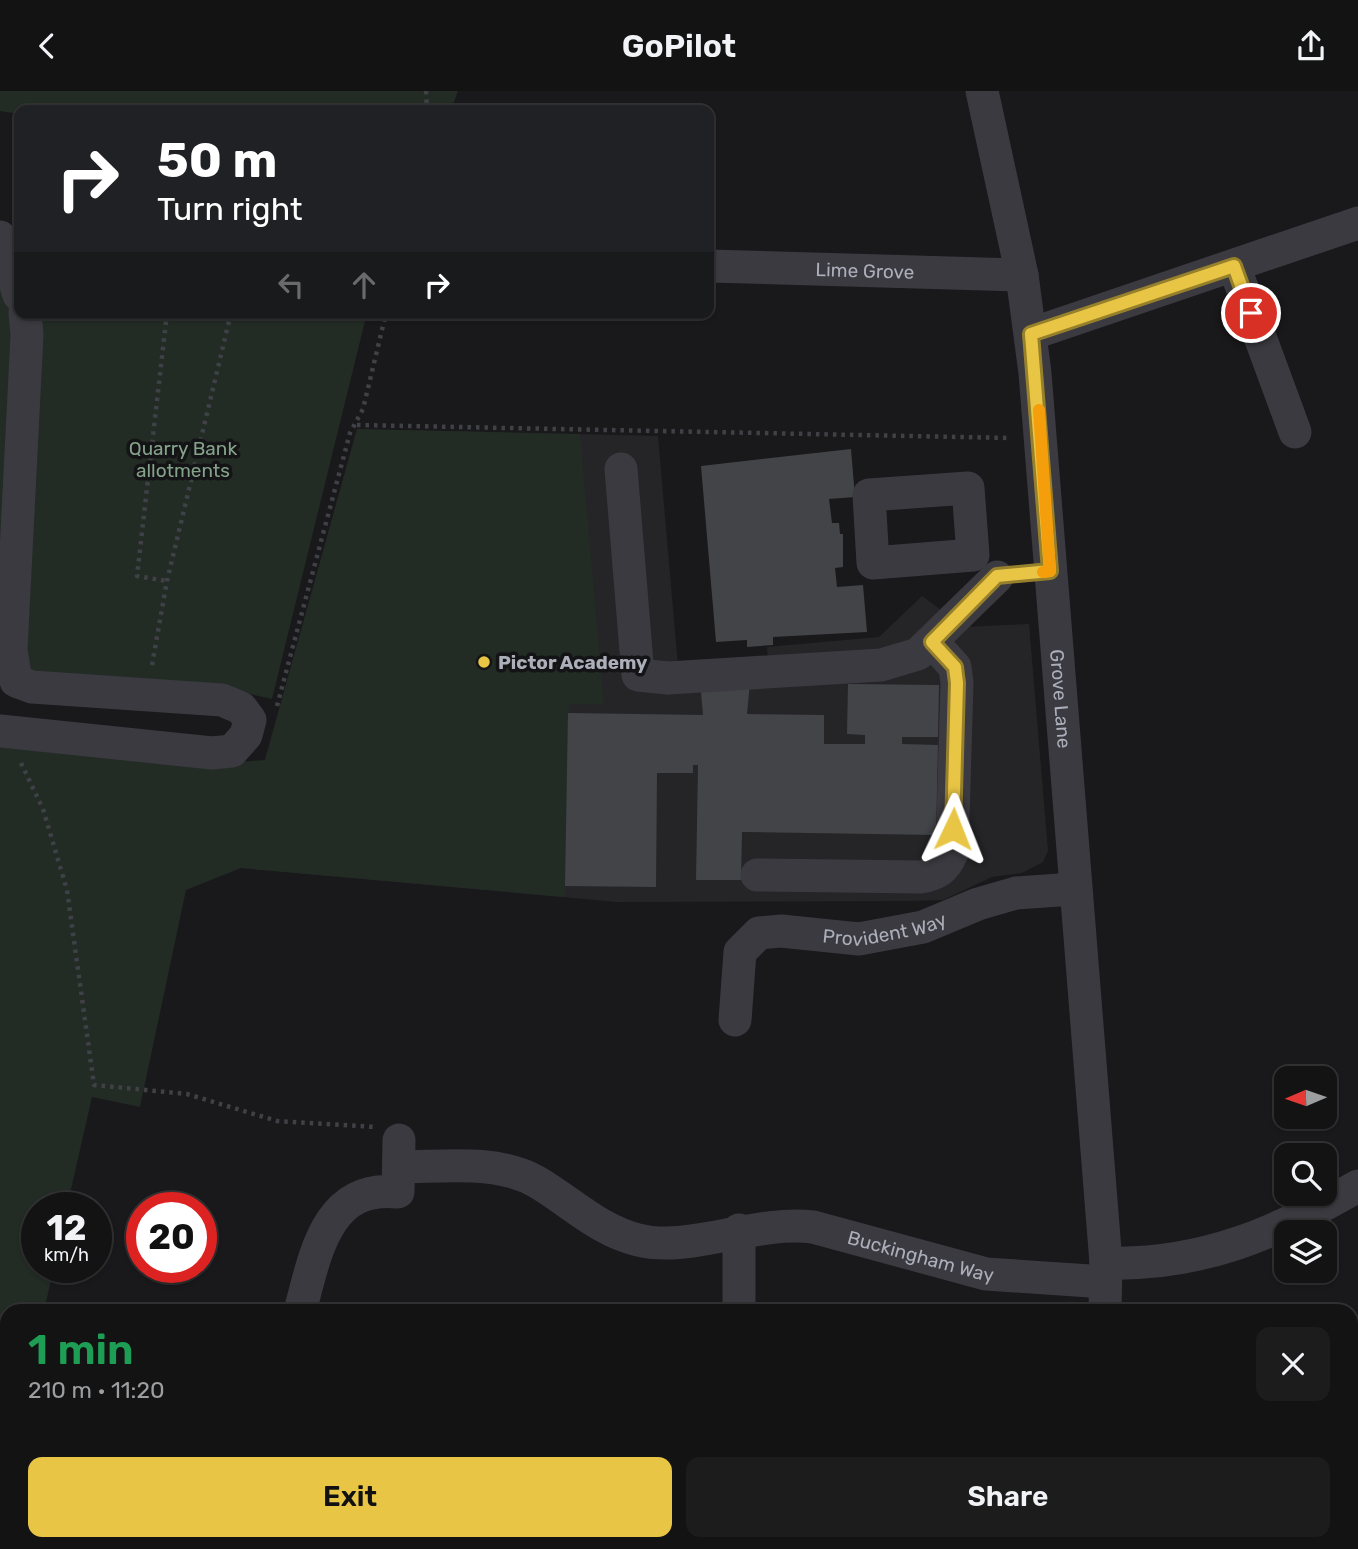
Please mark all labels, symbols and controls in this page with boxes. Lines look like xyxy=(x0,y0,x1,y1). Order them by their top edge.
icon: back xyxy=(28,27,66,65)
text: GoPilot xyxy=(622,27,736,65)
icon: share xyxy=(1292,27,1330,65)
text: 50 m xyxy=(157,131,277,189)
icon: right xyxy=(42,133,133,224)
text: Turn right xyxy=(157,190,302,228)
street label: Lime Grove xyxy=(815,258,915,284)
icon: left xyxy=(272,266,310,304)
icon: ahead xyxy=(345,266,383,304)
icon: right xyxy=(418,266,456,304)
pin xyxy=(1221,283,1281,343)
icon: arrive xyxy=(1232,294,1270,332)
park label: Quarry Bank allotments xyxy=(129,437,237,482)
street label: Grove Lane xyxy=(1045,648,1076,749)
place label: Pictor Academy xyxy=(498,651,648,674)
marker: Pictor Academy xyxy=(476,654,492,670)
position arrow xyxy=(916,792,990,866)
street label: Provident Way xyxy=(822,908,950,951)
north arrow xyxy=(1274,1066,1337,1129)
map controls xyxy=(1274,1066,1337,1283)
button: search xyxy=(1274,1143,1337,1206)
speed limit sign: 20 xyxy=(126,1192,217,1283)
text: 12 xyxy=(46,1207,87,1249)
button: layers xyxy=(1274,1220,1337,1283)
street label: Buckingham Way xyxy=(845,1226,995,1287)
text: km/h xyxy=(44,1244,89,1266)
text: 1 min xyxy=(28,1325,134,1375)
button: close xyxy=(1256,1327,1330,1401)
text: 210 m · 11:20 xyxy=(28,1376,165,1404)
button: Exit xyxy=(28,1457,672,1537)
button: Share xyxy=(686,1457,1330,1537)

